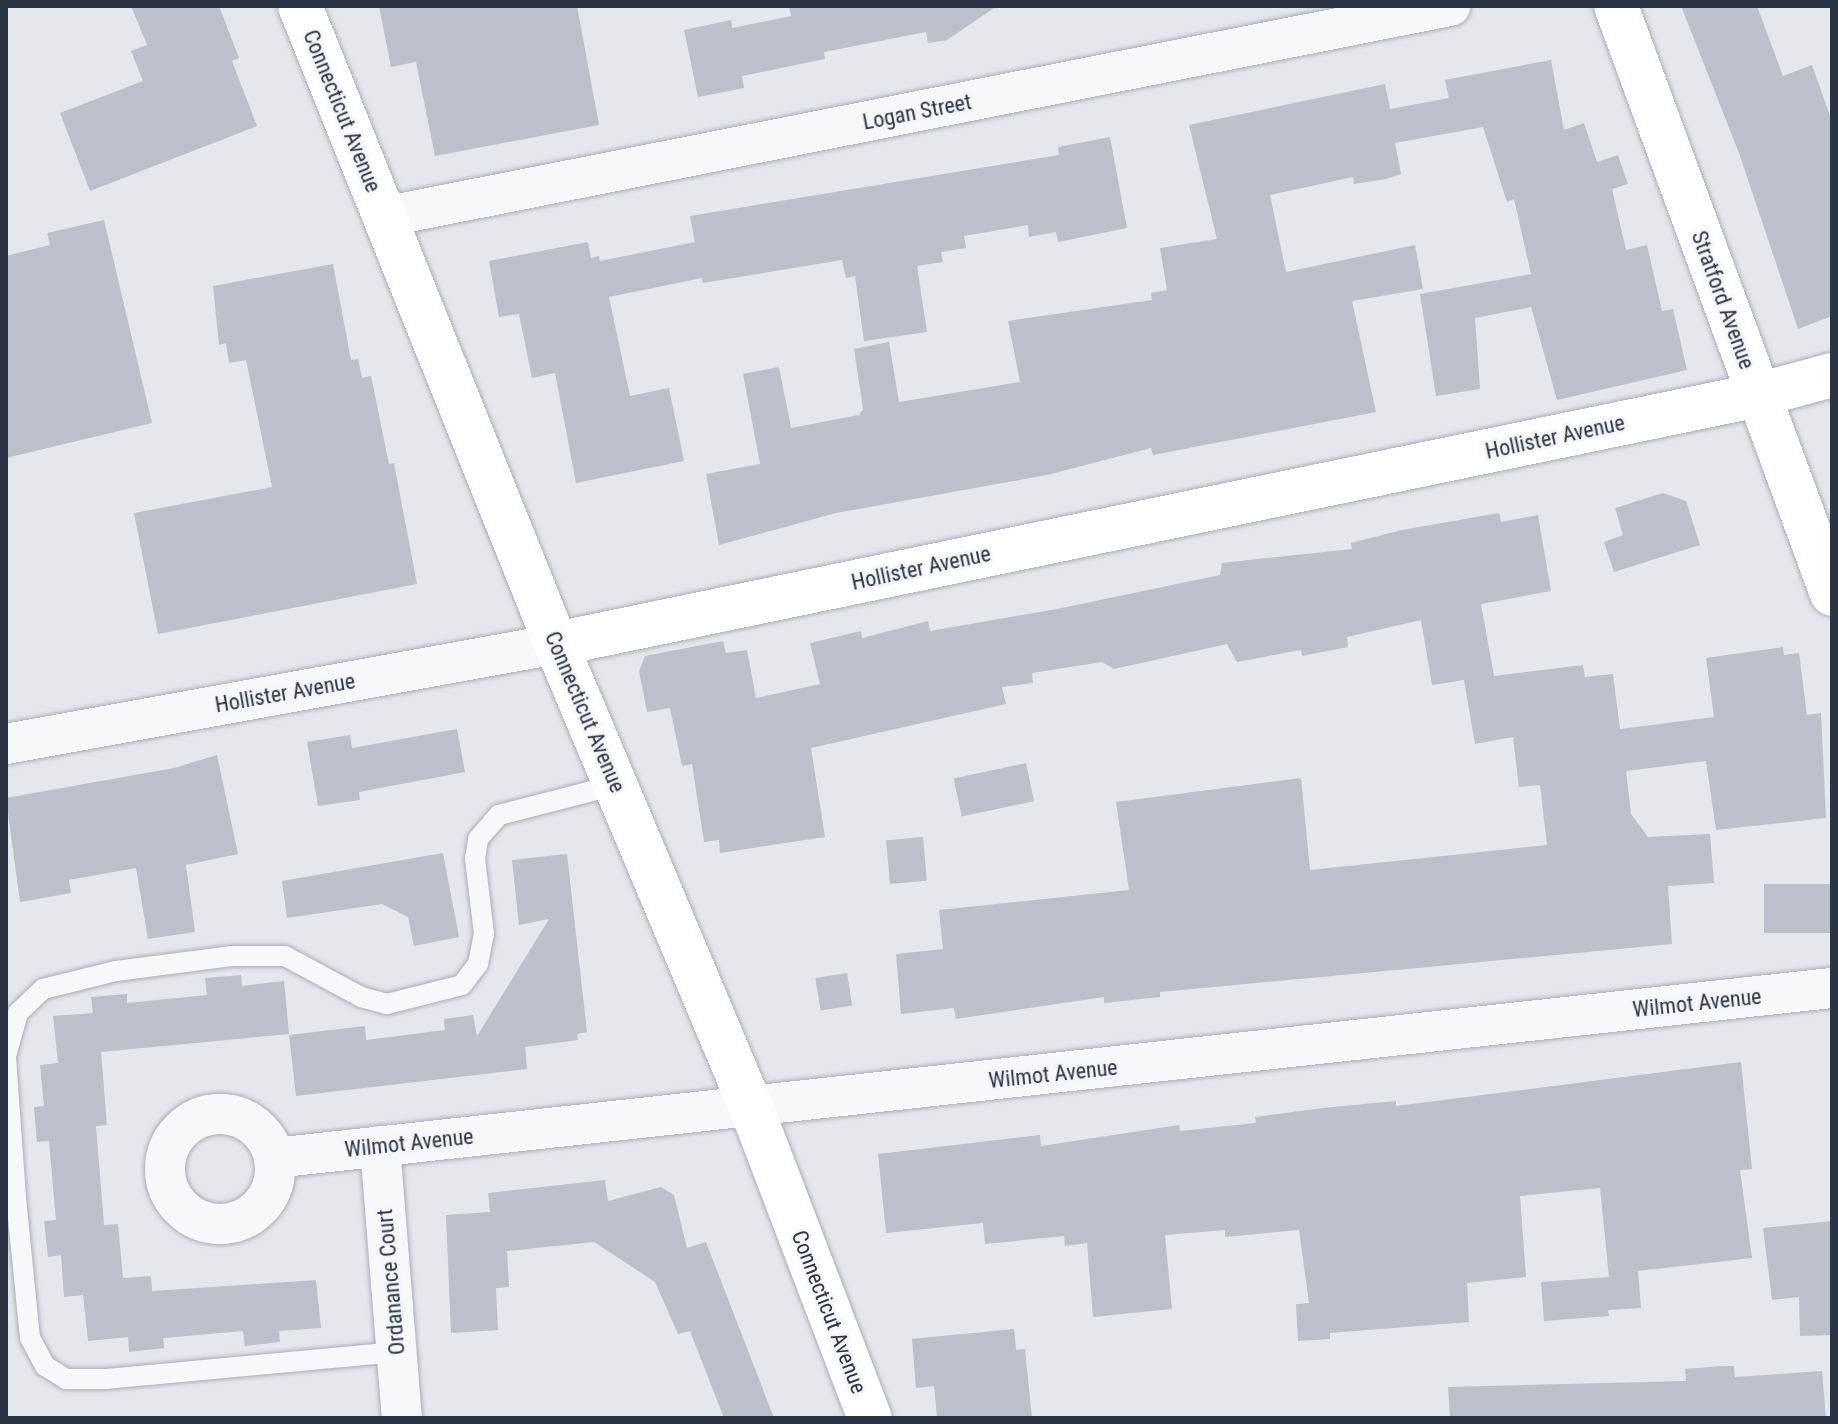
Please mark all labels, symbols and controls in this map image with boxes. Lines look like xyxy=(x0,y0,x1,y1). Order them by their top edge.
street label: Connecticut Avenue xyxy=(297,26,387,196)
street label: Logan Street xyxy=(860,89,974,135)
street label: Stratford Avenue xyxy=(1686,227,1760,373)
street label: Hollister Avenue xyxy=(1483,409,1627,465)
street label: Hollister Avenue xyxy=(849,540,993,596)
street label: Connecticut Avenue xyxy=(539,627,631,797)
street label: Hollister Avenue xyxy=(213,668,357,718)
street label: Wilmot Avenue xyxy=(1631,983,1763,1023)
street label: Wilmot Avenue xyxy=(987,1054,1119,1094)
street label: Wilmot Avenue xyxy=(343,1123,475,1163)
street label: Ordanance Court xyxy=(371,1208,411,1356)
street label: Connecticut Avenue xyxy=(786,1227,872,1397)

